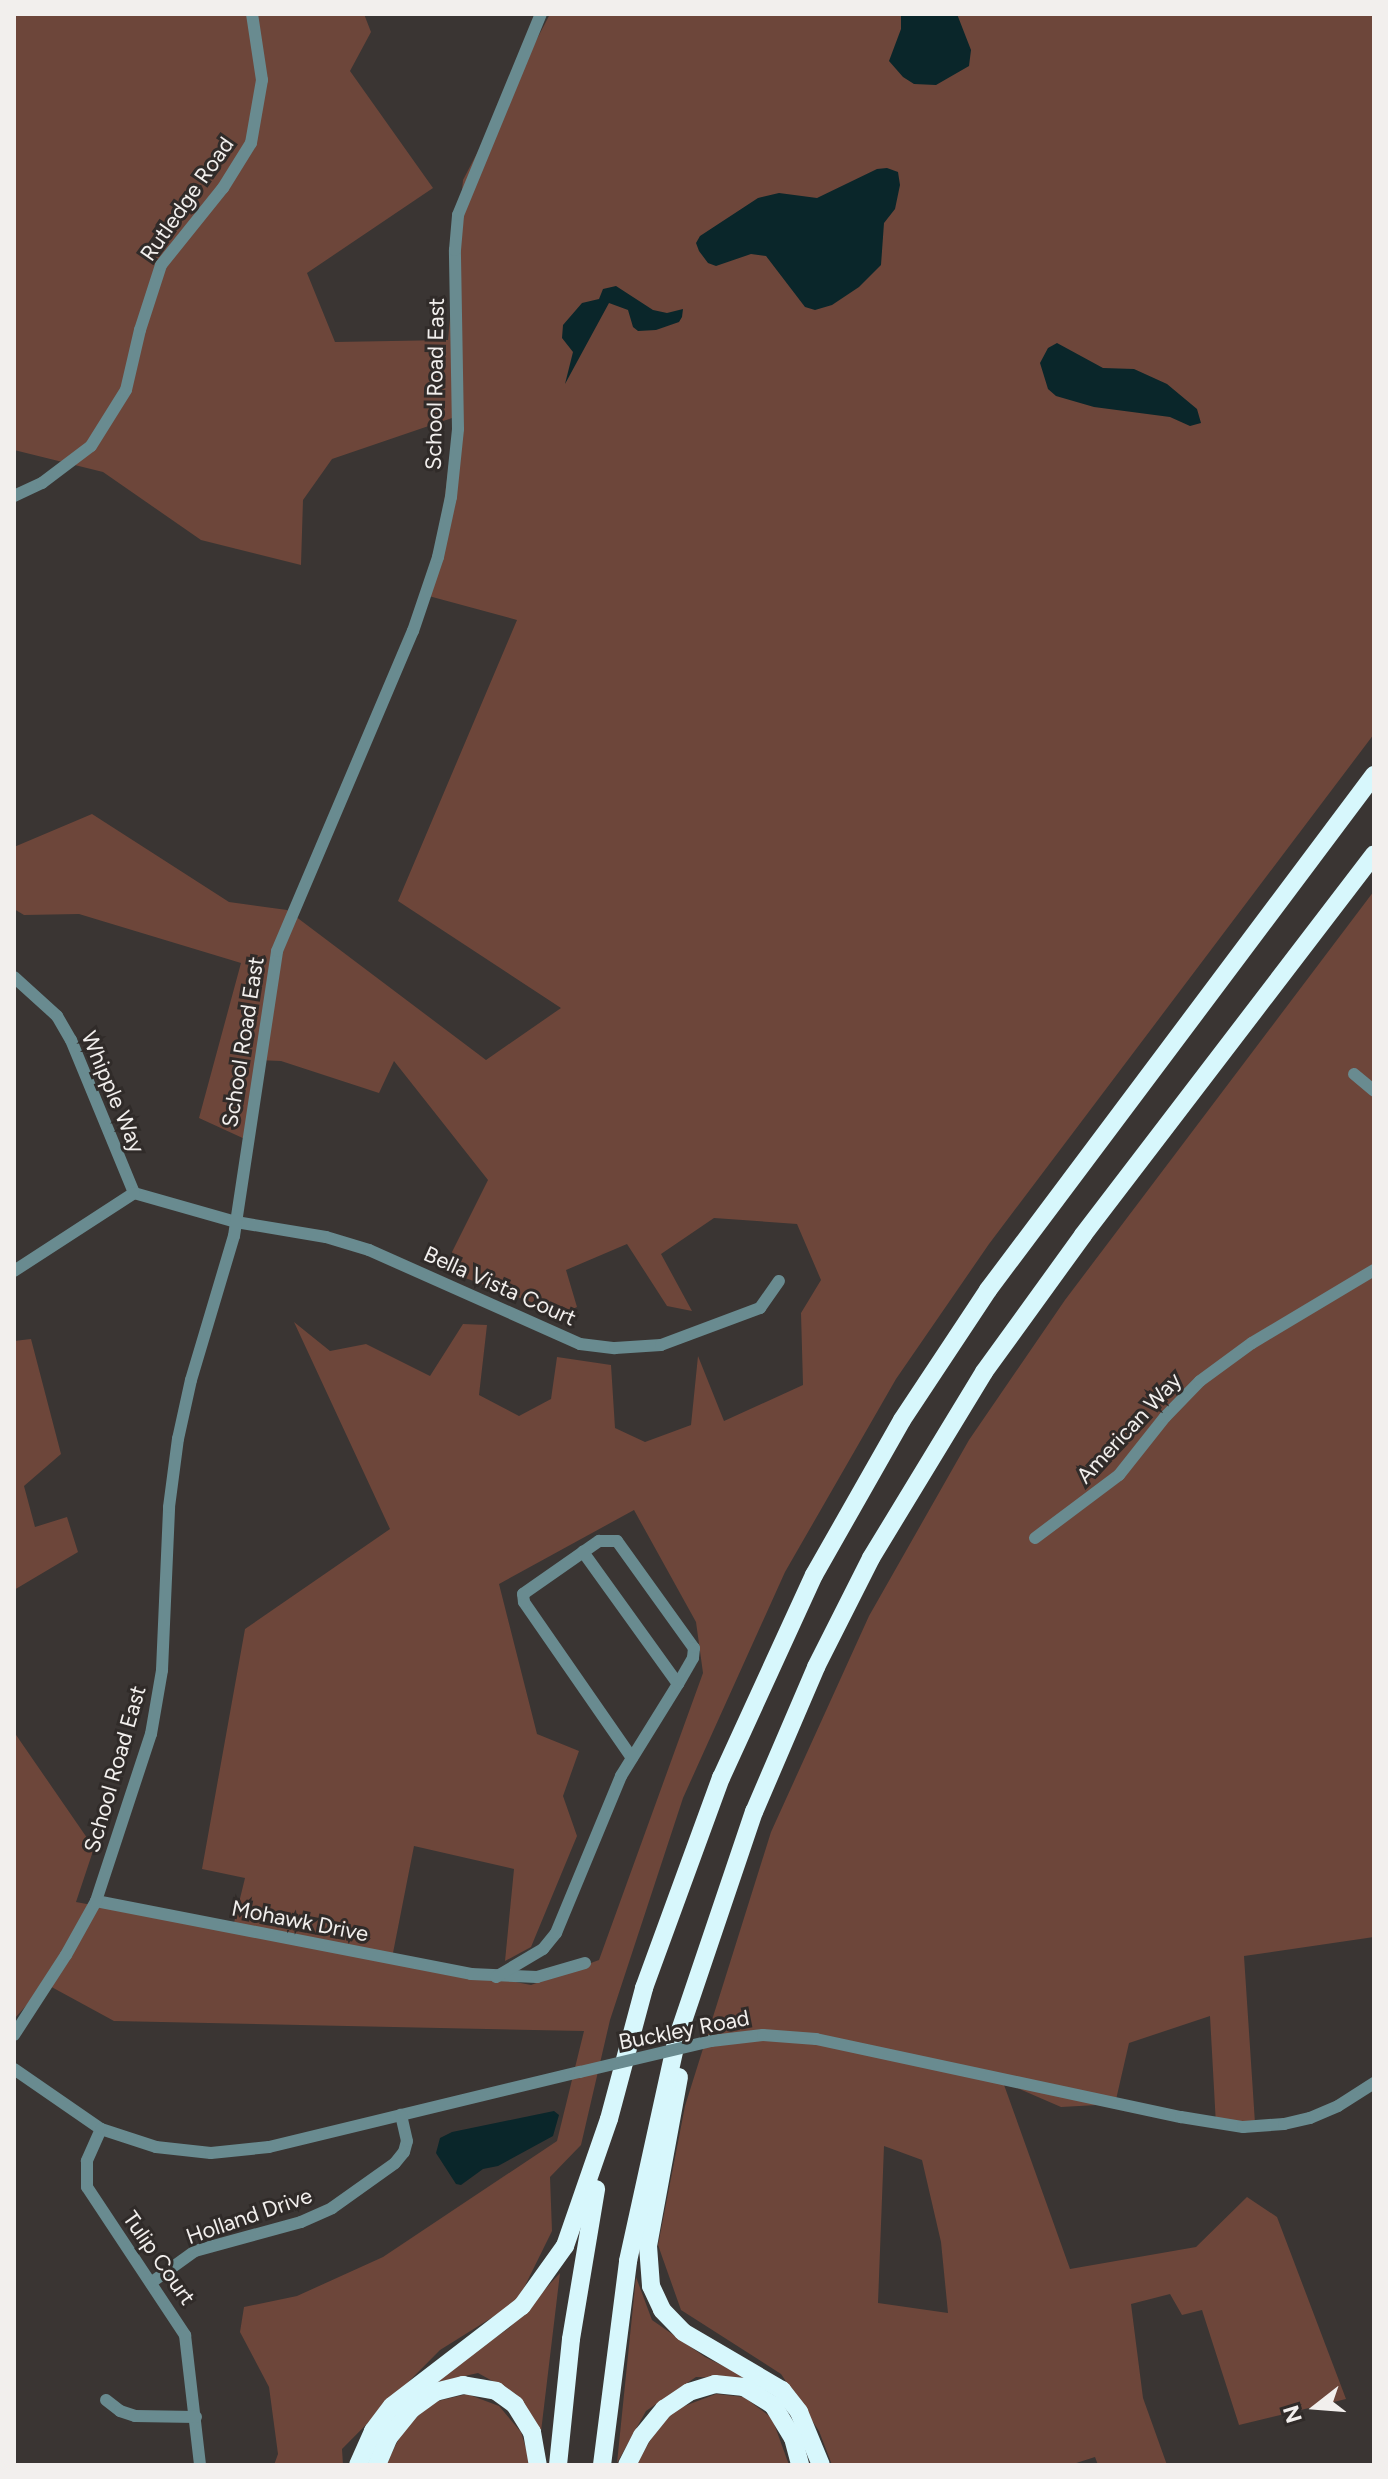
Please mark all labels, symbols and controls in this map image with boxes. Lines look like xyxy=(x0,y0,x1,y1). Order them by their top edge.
street label: Rutledge Road xyxy=(135,132,239,266)
street label: School Road East xyxy=(420,298,450,470)
street label: School Road East xyxy=(216,955,270,1129)
street label: Whipple Way xyxy=(76,1027,150,1157)
street label: Bella Vista Court xyxy=(420,1241,580,1331)
street label: American Way xyxy=(1071,1367,1187,1489)
street label: School Road East xyxy=(79,1683,151,1855)
street label: Mohawk Drive xyxy=(229,1895,371,1947)
street label: Buckley Road xyxy=(616,2004,752,2056)
street label: Holland Drive xyxy=(182,2182,316,2250)
street label: Tulip Court xyxy=(117,2206,201,2310)
north arrow xyxy=(1276,2367,1356,2447)
text: N xyxy=(1277,2402,1308,2426)

